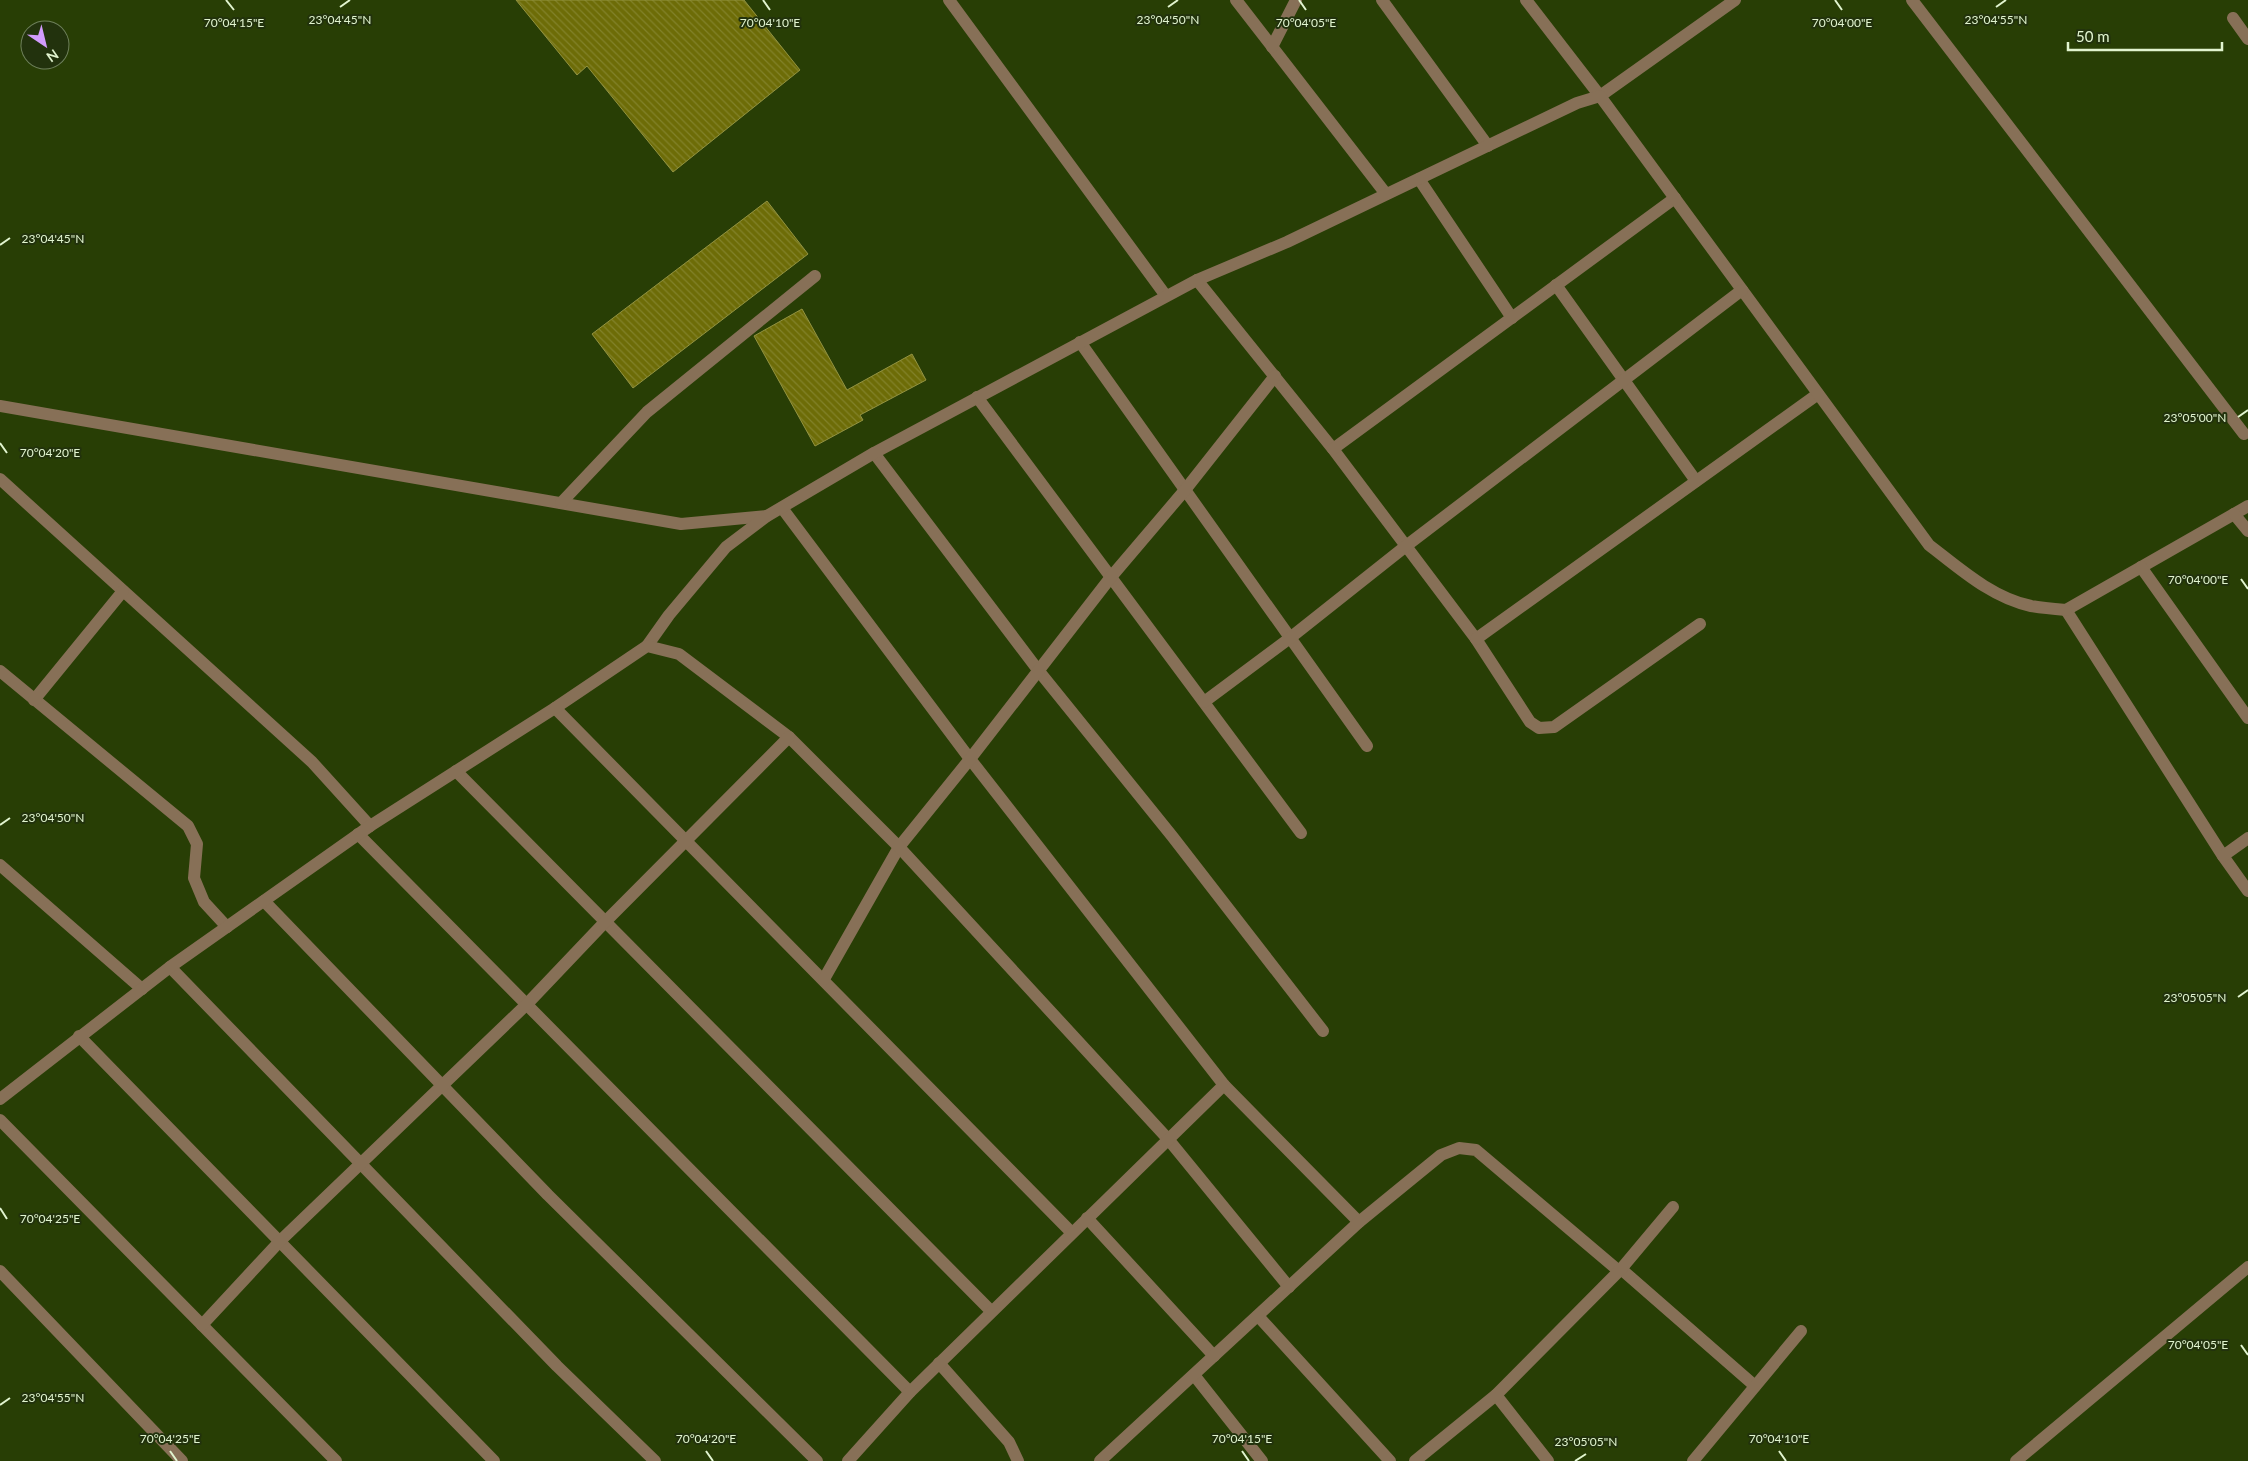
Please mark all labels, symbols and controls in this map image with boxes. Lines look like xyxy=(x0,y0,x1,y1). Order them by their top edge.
text: 23°04'45"N xyxy=(309,12,371,27)
text: 23°04'50"N xyxy=(1137,12,1199,27)
text: 23°04'55"N xyxy=(1965,12,2027,27)
text: 70°04'15"E xyxy=(204,15,264,30)
text: 70°04'10"E xyxy=(740,15,800,30)
text: 70°04'05"E xyxy=(1276,15,1336,30)
text: 70°04'00"E xyxy=(1812,15,1872,30)
north arrow xyxy=(20,20,70,70)
scale bar xyxy=(2068,20,2222,52)
text: 50 m xyxy=(2076,27,2110,45)
text: N xyxy=(43,46,62,66)
text: 23°04'45"N xyxy=(22,231,84,246)
text: 23°05'00"N xyxy=(2164,410,2226,425)
text: 70°04'20"E xyxy=(20,445,80,460)
text: 70°04'00"E xyxy=(2168,572,2228,587)
text: 23°04'50"N xyxy=(22,810,84,825)
text: 23°05'05"N xyxy=(2164,990,2226,1005)
text: 70°04'25"E xyxy=(20,1211,80,1226)
text: 70°04'05"E xyxy=(2168,1337,2228,1352)
text: 23°04'55"N xyxy=(22,1390,84,1405)
text: 70°04'25"E xyxy=(140,1431,200,1446)
text: 70°04'20"E xyxy=(676,1431,736,1446)
text: 70°04'15"E xyxy=(1212,1431,1272,1446)
text: 70°04'10"E xyxy=(1749,1431,1809,1446)
text: 23°05'05"N xyxy=(1555,1434,1617,1449)

